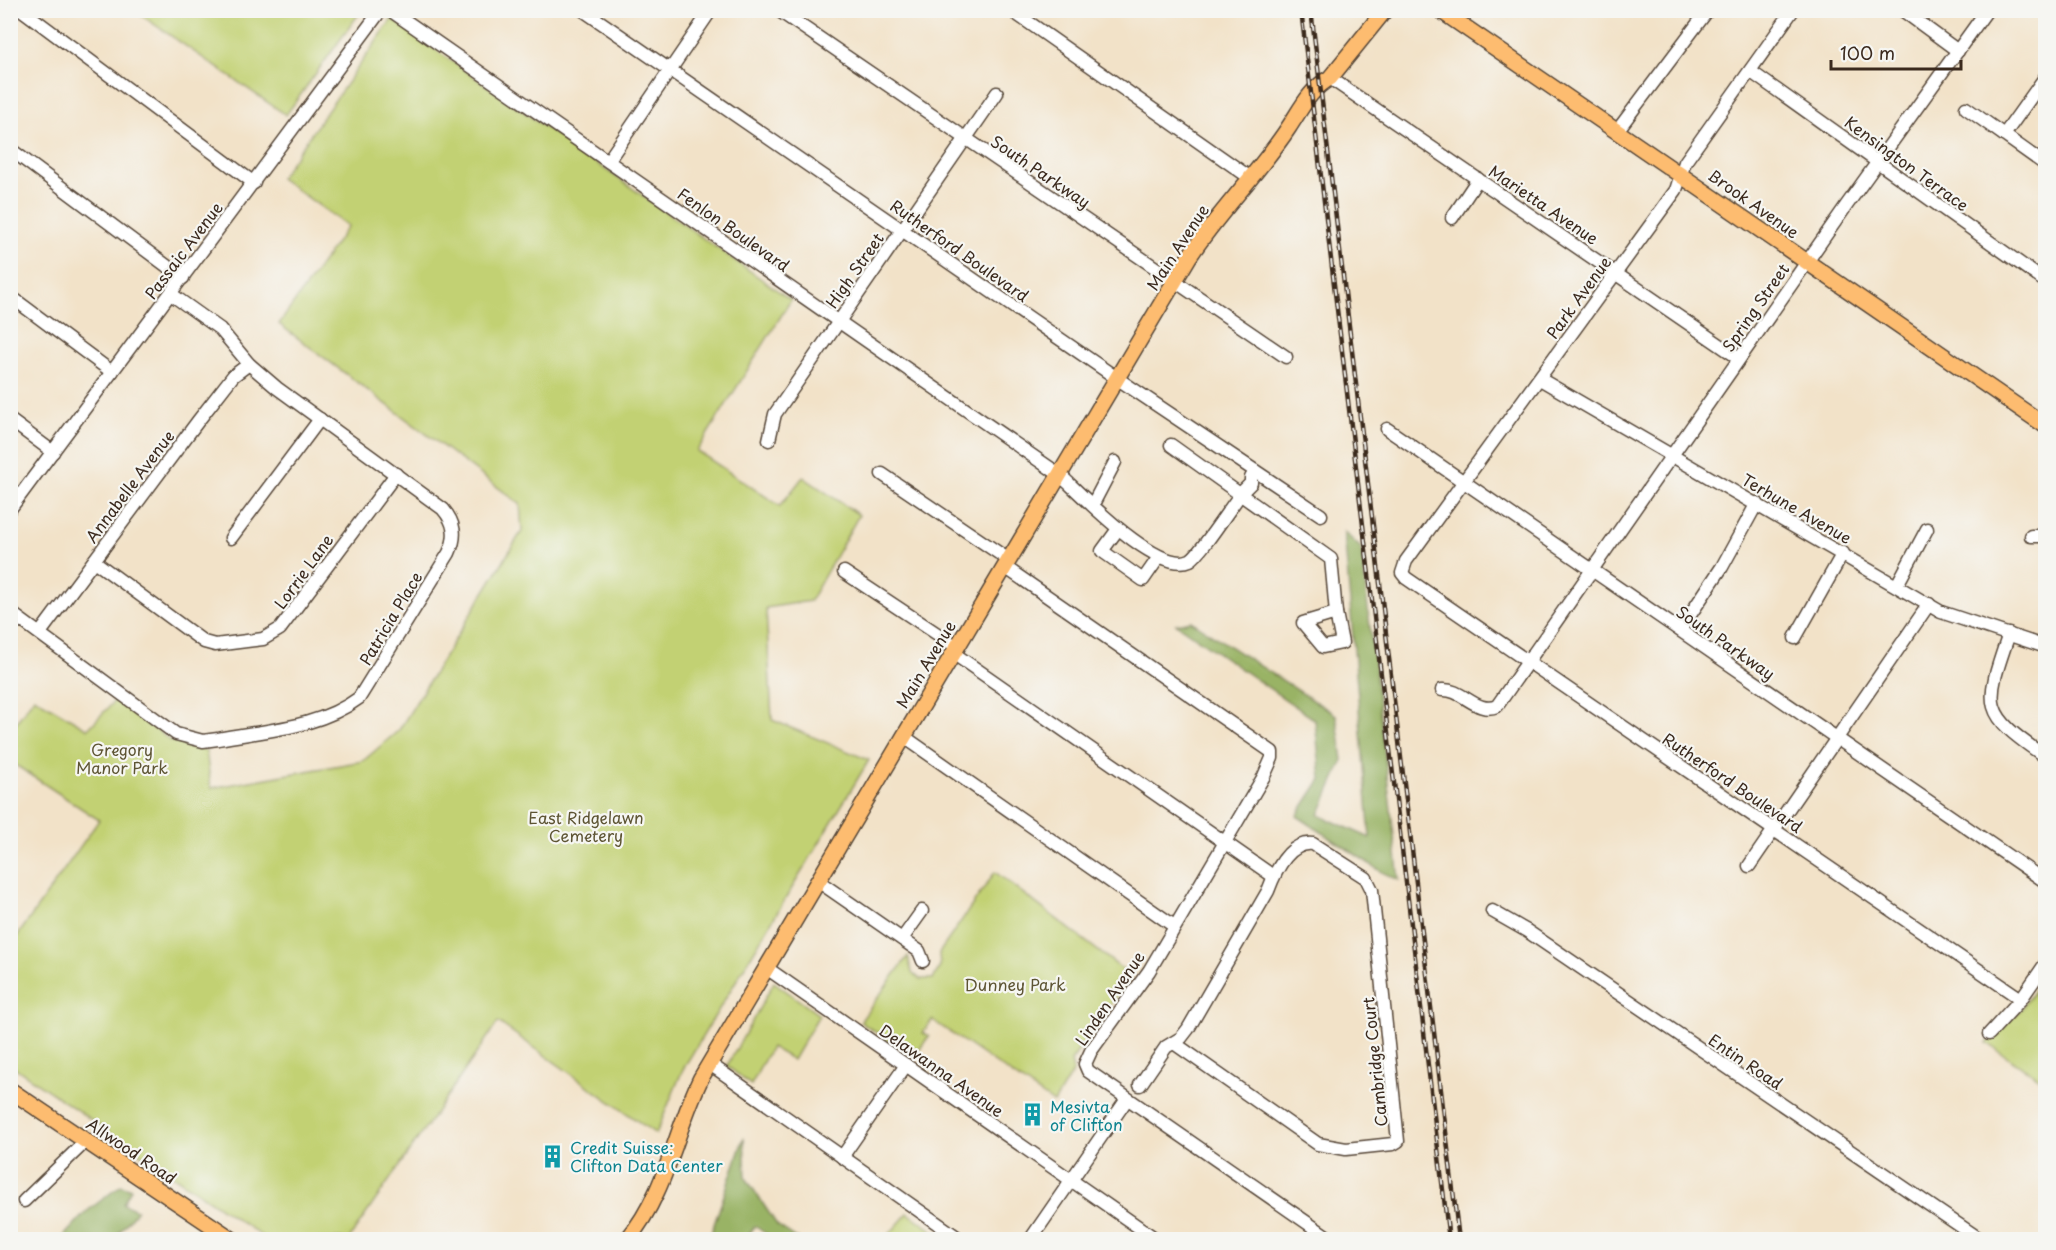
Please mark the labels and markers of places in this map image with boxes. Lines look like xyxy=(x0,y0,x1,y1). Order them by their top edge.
place label: Mesivta of Clifton xyxy=(1050,1094,1123,1136)
building icon: Mesivta of Clifton xyxy=(1019,1102,1045,1128)
place label: Credit Suisse: Clifton Data Center xyxy=(570,1135,723,1177)
building icon: Credit Suisse: Clifton Data Center xyxy=(539,1143,565,1169)

